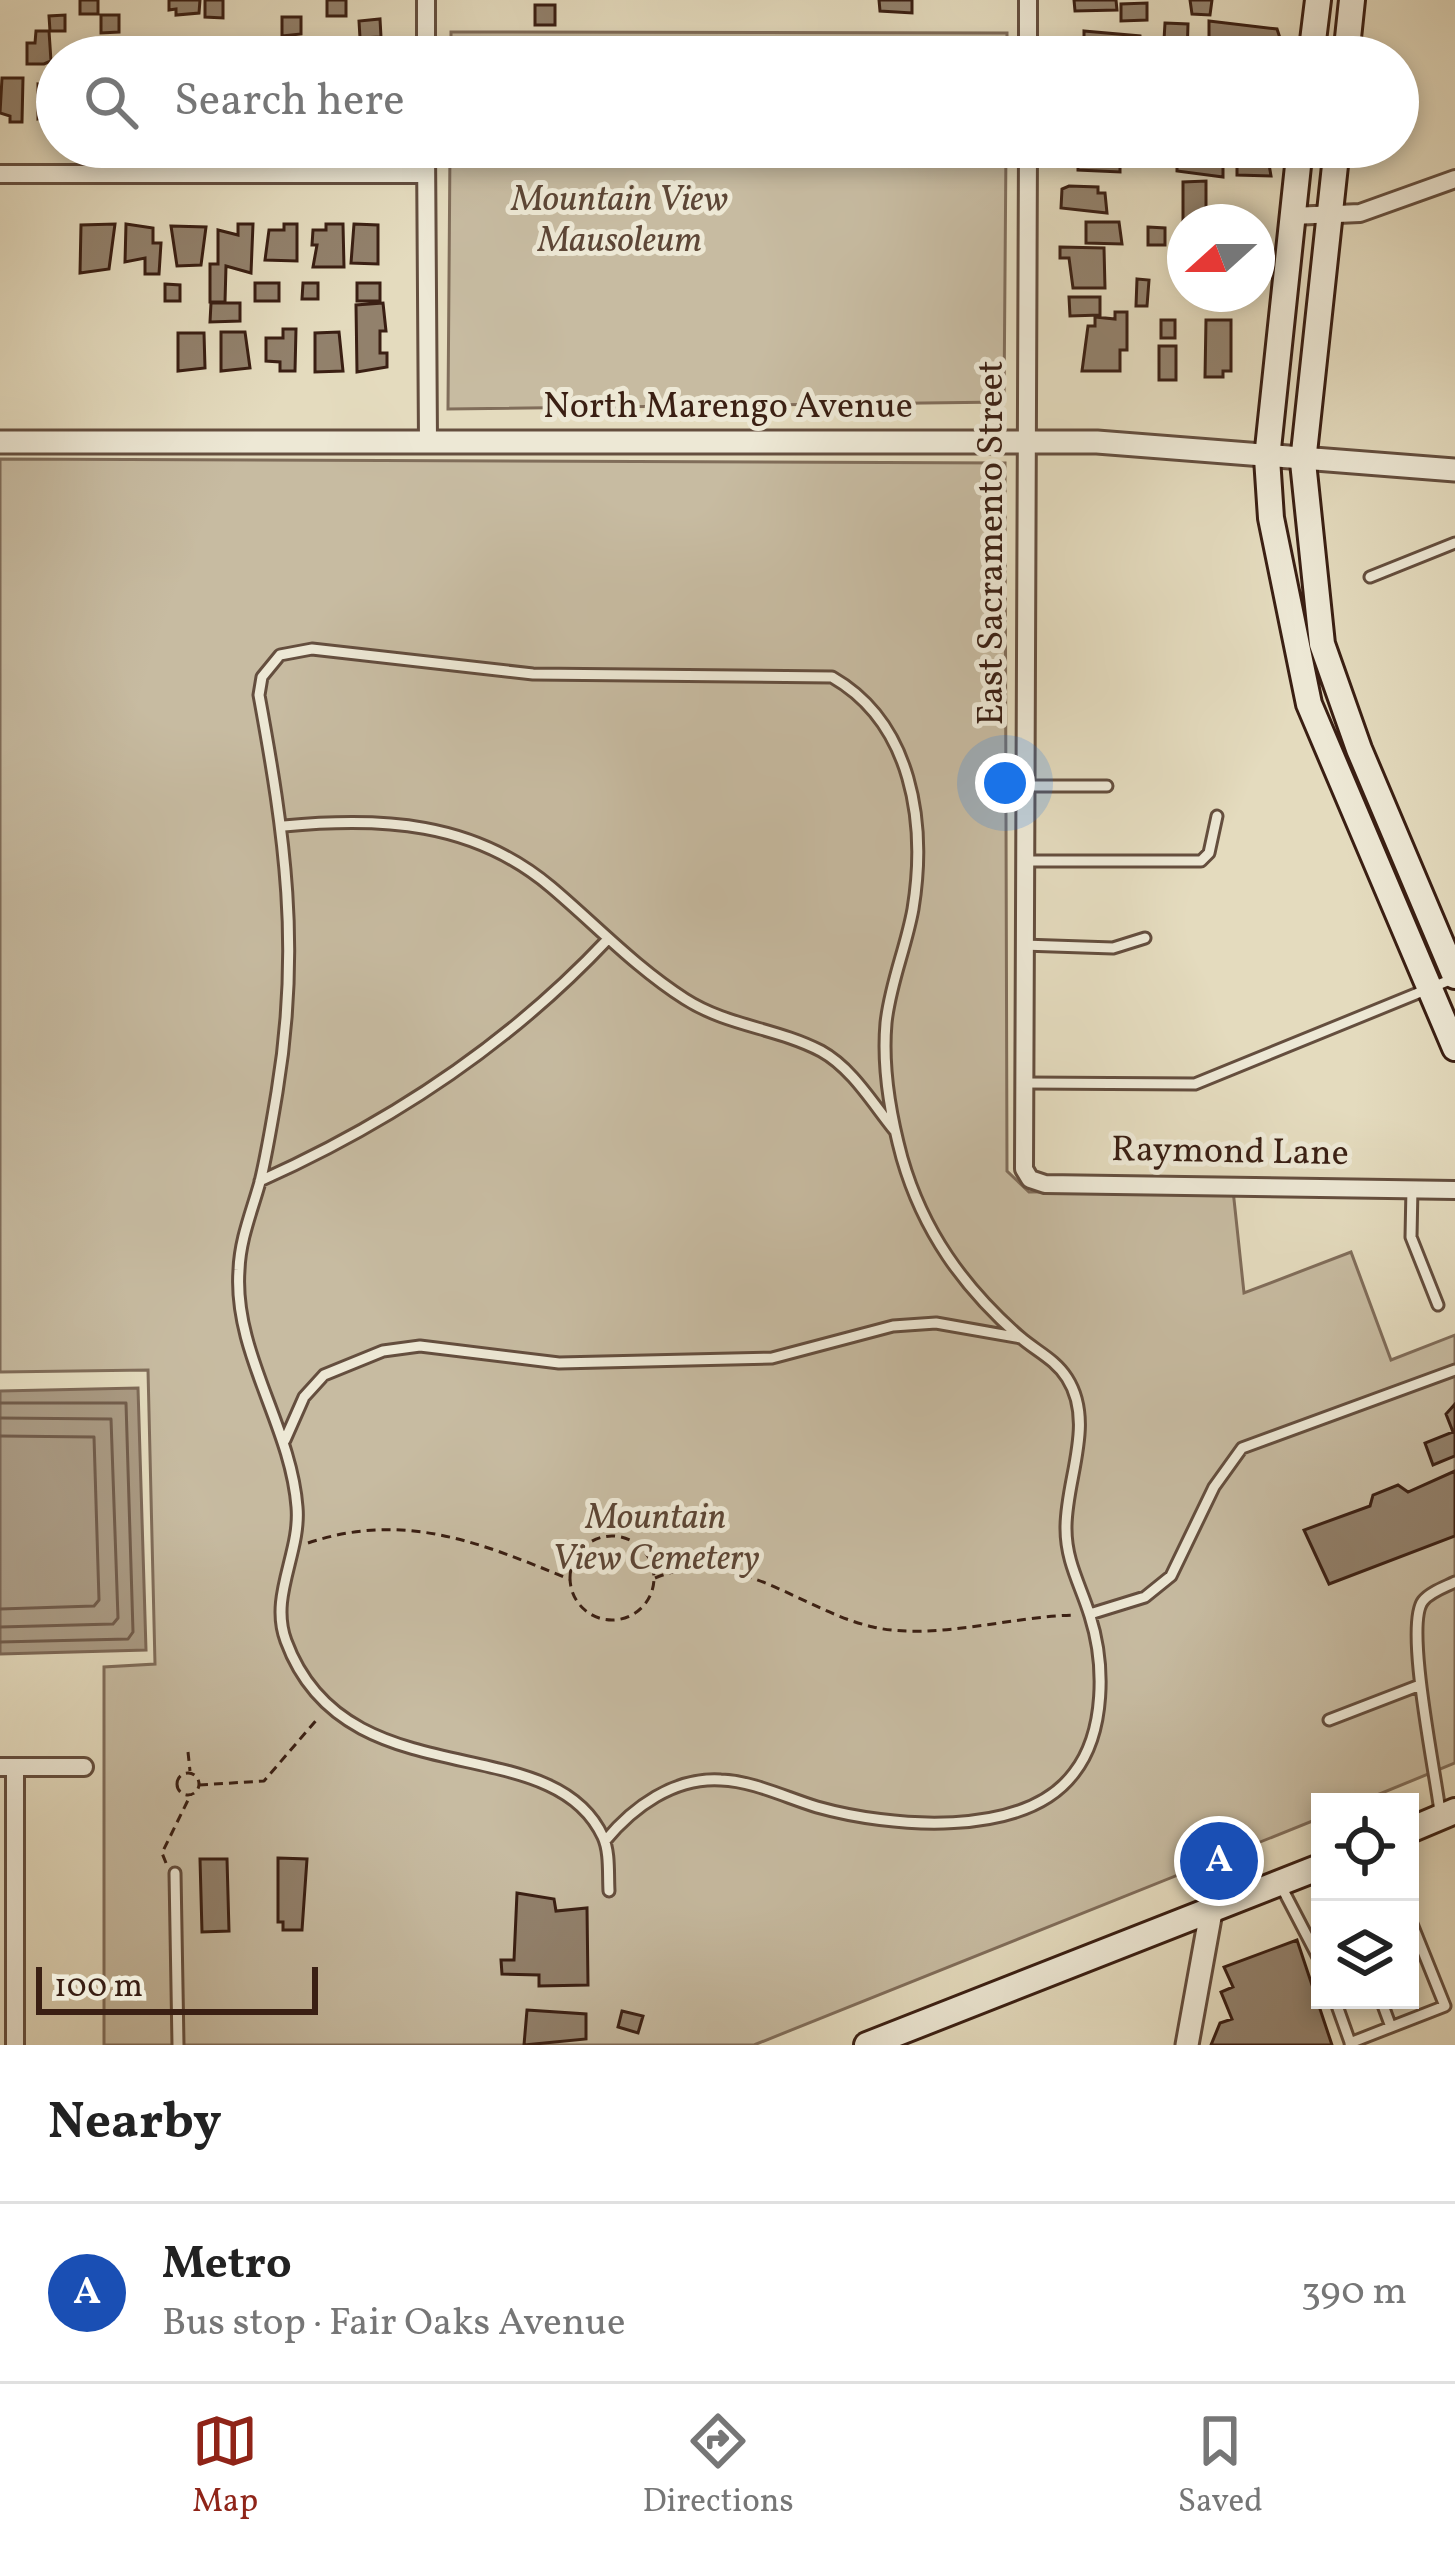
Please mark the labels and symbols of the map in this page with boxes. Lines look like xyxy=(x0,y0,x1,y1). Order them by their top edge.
park label: Mountain View Mausoleum xyxy=(511,176,728,267)
north arrow xyxy=(1167,204,1275,312)
street label: East Sacramento Street xyxy=(968,360,1018,726)
street label: North Marengo Avenue xyxy=(543,383,913,433)
your location xyxy=(975,753,1035,813)
street label: Raymond Lane xyxy=(1111,1126,1349,1180)
park label: Mountain View Cemetery xyxy=(552,1494,760,1585)
pin: A xyxy=(1180,1816,1258,1906)
scale bar xyxy=(36,1961,318,2014)

